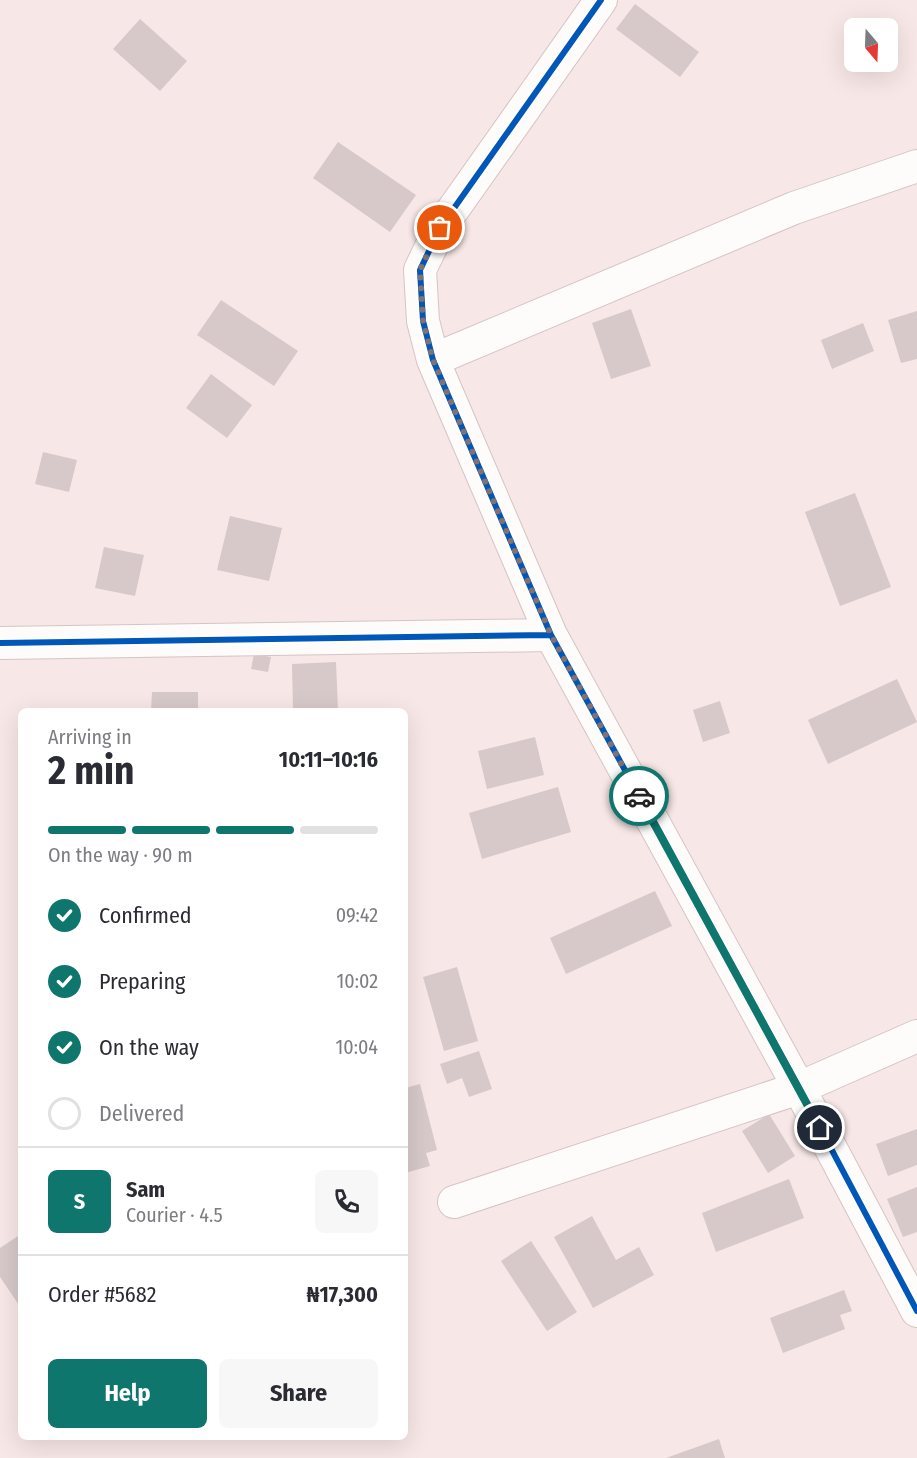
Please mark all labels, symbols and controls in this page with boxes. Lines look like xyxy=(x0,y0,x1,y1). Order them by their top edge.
north arrow xyxy=(844,18,898,72)
map controls xyxy=(844,18,898,72)
pin xyxy=(414,202,465,253)
icon: bag xyxy=(423,211,456,244)
text: Arriving in xyxy=(48,725,132,749)
text: 10:11–10:16 xyxy=(279,746,378,773)
text: 2 min xyxy=(48,748,134,794)
courier xyxy=(609,766,669,826)
icon: car xyxy=(623,780,656,813)
text: On the way · 90 m xyxy=(48,843,193,867)
icon: check xyxy=(48,899,81,932)
text: Confirmed xyxy=(99,902,192,929)
text: 09:42 xyxy=(336,903,378,927)
icon: check xyxy=(48,965,81,998)
text: Preparing xyxy=(99,968,185,995)
text: 10:02 xyxy=(337,969,378,993)
icon: check xyxy=(48,1031,81,1064)
text: On the way xyxy=(99,1034,199,1061)
text: 10:04 xyxy=(335,1035,378,1059)
text: Delivered xyxy=(99,1100,184,1127)
pin xyxy=(794,1102,845,1153)
icon: home xyxy=(803,1111,836,1144)
button: phone xyxy=(315,1170,378,1233)
text: Sam xyxy=(126,1176,165,1203)
text: S xyxy=(74,1188,85,1215)
text: Courier · 4.5 xyxy=(126,1203,223,1227)
text: Order #5682 xyxy=(48,1281,156,1308)
text: ₦17,300 xyxy=(307,1281,378,1308)
button: Help xyxy=(48,1359,207,1428)
button: Share xyxy=(219,1359,378,1428)

